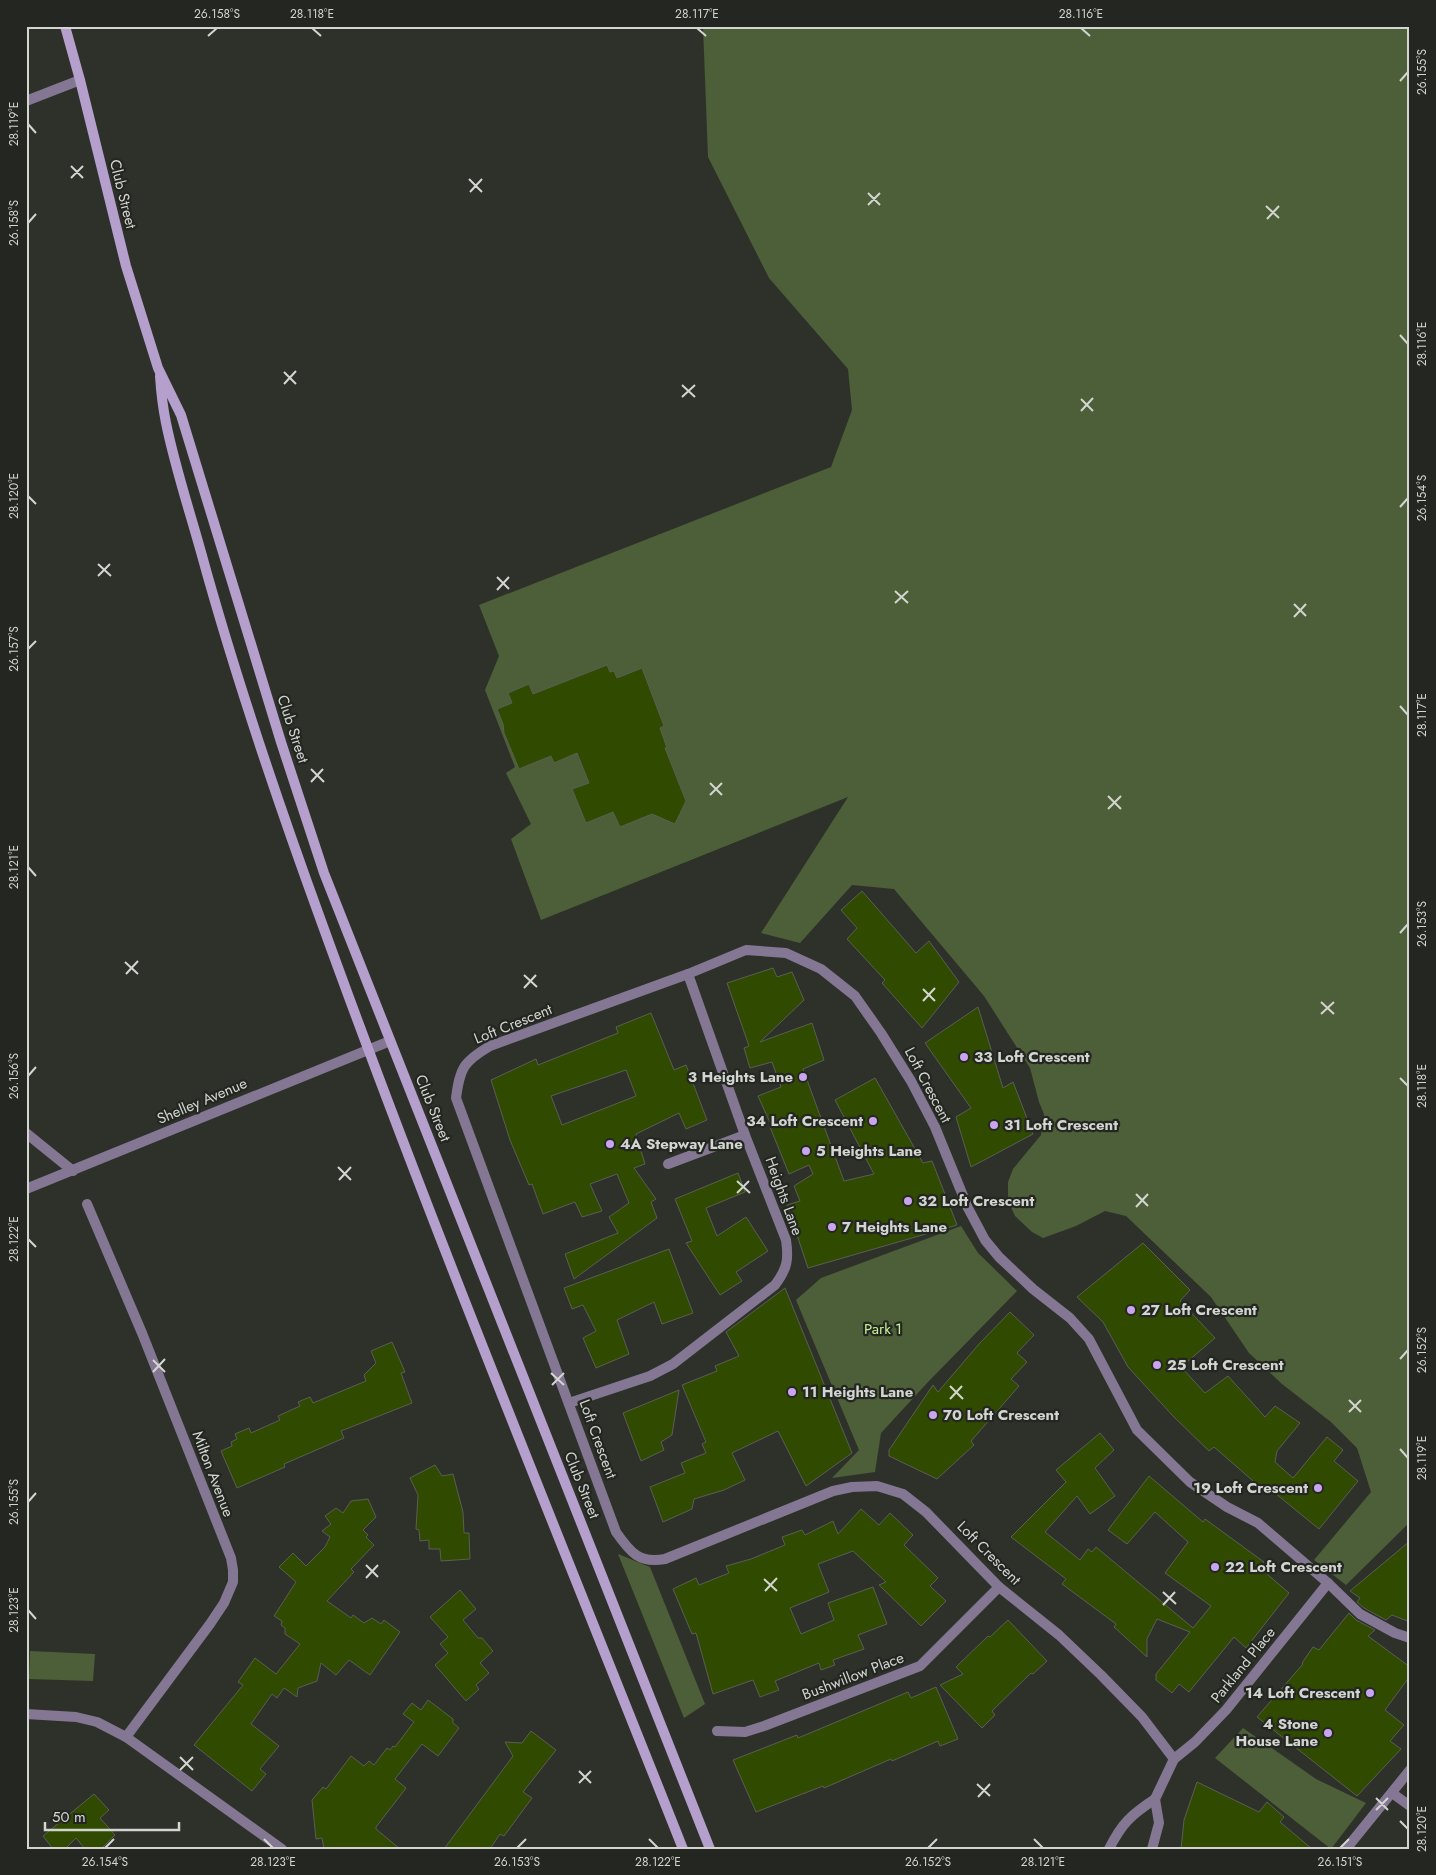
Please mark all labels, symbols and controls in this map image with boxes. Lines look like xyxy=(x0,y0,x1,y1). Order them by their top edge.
text: 26.158°S xyxy=(194,5,240,23)
text: 28.118°E xyxy=(290,5,334,23)
text: 28.117°E xyxy=(675,5,719,23)
text: 28.116°E xyxy=(1059,5,1103,23)
text: 26.155°S xyxy=(1413,48,1431,95)
text: 28.119°E xyxy=(5,102,23,146)
street label: Club Street xyxy=(104,157,142,231)
text: 26.158°S xyxy=(5,200,23,246)
text: 28.116°E xyxy=(1413,322,1431,366)
text: 28.120°E xyxy=(5,473,23,519)
text: 26.154°S xyxy=(1413,474,1431,521)
text: 26.157°S xyxy=(5,626,23,672)
street label: Club Street xyxy=(272,692,314,766)
text: 28.117°E xyxy=(1413,693,1431,737)
text: 28.121°E xyxy=(5,845,23,889)
text: 26.153°S xyxy=(1413,901,1431,947)
street label: Loft Crescent xyxy=(471,998,556,1050)
street label: Loft Crescent xyxy=(899,1043,957,1127)
place label: 33 Loft Crescent xyxy=(974,1046,1090,1068)
marker: 33 Loft Crescent xyxy=(958,1051,970,1063)
text: 26.156°S xyxy=(5,1052,23,1099)
text: 28.118°E xyxy=(1413,1064,1431,1108)
place label: 3 Heights Lane xyxy=(688,1066,793,1088)
street label: Club Street xyxy=(410,1071,457,1145)
marker: 3 Heights Lane xyxy=(797,1071,809,1083)
street label: Shelley Avenue xyxy=(153,1072,251,1130)
place label: 34 Loft Crescent xyxy=(746,1110,863,1132)
place label: 31 Loft Crescent xyxy=(1004,1114,1118,1136)
marker: 34 Loft Crescent xyxy=(867,1115,879,1127)
marker: 31 Loft Crescent xyxy=(988,1119,1000,1131)
place label: 4A Stepway Lane xyxy=(620,1133,743,1155)
marker: 4A Stepway Lane xyxy=(604,1138,616,1150)
place label: 5 Heights Lane xyxy=(816,1140,922,1162)
marker: 5 Heights Lane xyxy=(800,1145,812,1157)
street label: Heights Lane xyxy=(760,1153,809,1239)
place label: 32 Loft Crescent xyxy=(918,1190,1034,1212)
marker: 32 Loft Crescent xyxy=(902,1195,914,1207)
text: 28.122°E xyxy=(5,1216,23,1262)
place label: 7 Heights Lane xyxy=(842,1216,947,1238)
marker: 7 Heights Lane xyxy=(826,1221,838,1233)
place label: 27 Loft Crescent xyxy=(1141,1299,1257,1321)
marker: 27 Loft Crescent xyxy=(1125,1304,1137,1316)
park label: Park 1 xyxy=(864,1318,902,1340)
text: 26.152°S xyxy=(1413,1326,1431,1373)
place label: 25 Loft Crescent xyxy=(1167,1354,1284,1376)
marker: 25 Loft Crescent xyxy=(1151,1359,1163,1371)
place label: 11 Heights Lane xyxy=(802,1381,914,1403)
marker: 11 Heights Lane xyxy=(786,1386,798,1398)
street label: Loft Crescent xyxy=(574,1396,623,1482)
place label: 70 Loft Crescent xyxy=(943,1404,1059,1426)
marker: 70 Loft Crescent xyxy=(927,1409,939,1421)
street label: Milton Avenue xyxy=(187,1428,240,1520)
text: 28.119°E xyxy=(1413,1436,1431,1480)
street label: Club Street xyxy=(559,1448,606,1522)
place label: 19 Loft Crescent xyxy=(1193,1477,1308,1499)
text: 26.155°S xyxy=(5,1478,23,1525)
marker: 19 Loft Crescent xyxy=(1312,1482,1324,1494)
street label: Loft Crescent xyxy=(952,1516,1026,1590)
place label: 22 Loft Crescent xyxy=(1225,1556,1342,1578)
marker: 22 Loft Crescent xyxy=(1209,1561,1221,1573)
text: 28.123°E xyxy=(5,1587,23,1633)
street label: Parkland Place xyxy=(1205,1622,1281,1708)
street label: Bushwillow Place xyxy=(799,1646,907,1706)
place label: 14 Loft Crescent xyxy=(1245,1682,1360,1704)
marker: 14 Loft Crescent xyxy=(1364,1687,1376,1699)
place label: 4 Stone House Lane xyxy=(1236,1713,1318,1752)
marker: 4 Stone House Lane xyxy=(1322,1727,1334,1739)
scale bar xyxy=(45,1800,179,1832)
text: 50 m xyxy=(52,1806,86,1828)
text: 28.120°E xyxy=(1413,1806,1431,1852)
text: 26.154°S xyxy=(82,1853,129,1871)
text: 28.123°E xyxy=(250,1853,296,1871)
text: 26.153°S xyxy=(494,1853,540,1871)
text: 28.122°E xyxy=(635,1853,681,1871)
text: 26.152°S xyxy=(905,1853,952,1871)
text: 28.121°E xyxy=(1021,1853,1065,1871)
text: 26.151°S xyxy=(1318,1853,1363,1871)

